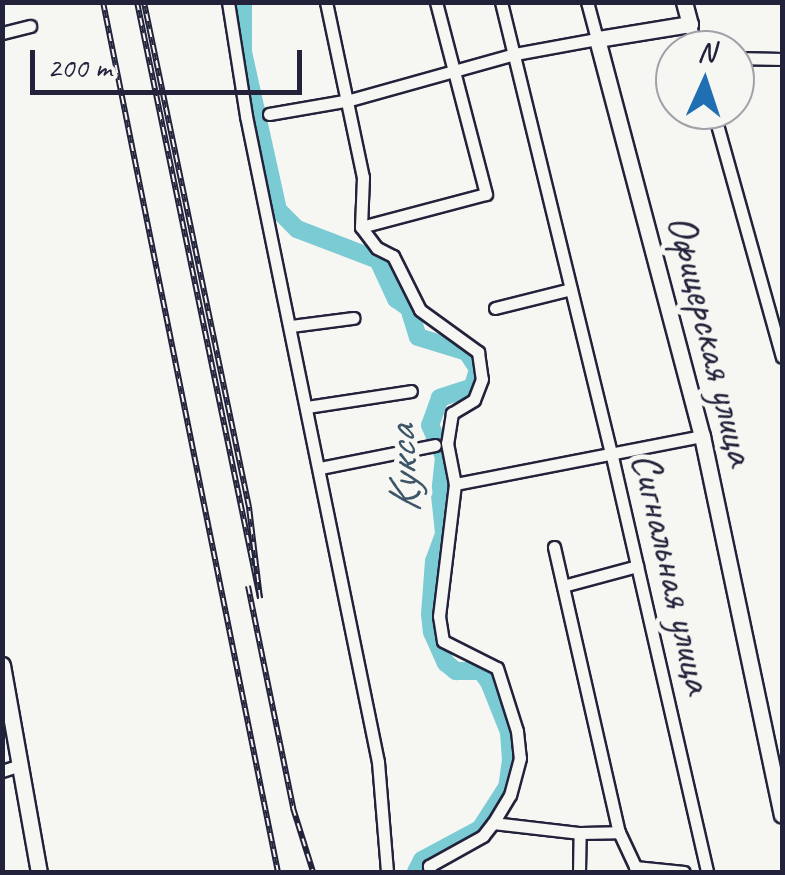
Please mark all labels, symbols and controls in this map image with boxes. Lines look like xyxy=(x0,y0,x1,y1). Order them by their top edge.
scale bar xyxy=(35,30,308,92)
north arrow xyxy=(655,30,755,130)
text: N xyxy=(697,34,716,69)
text: 200 m xyxy=(47,48,112,86)
street label: Офицерская улица xyxy=(655,209,767,471)
water label: Кукса xyxy=(374,425,432,515)
street label: Сигнальная улица xyxy=(620,447,724,699)

